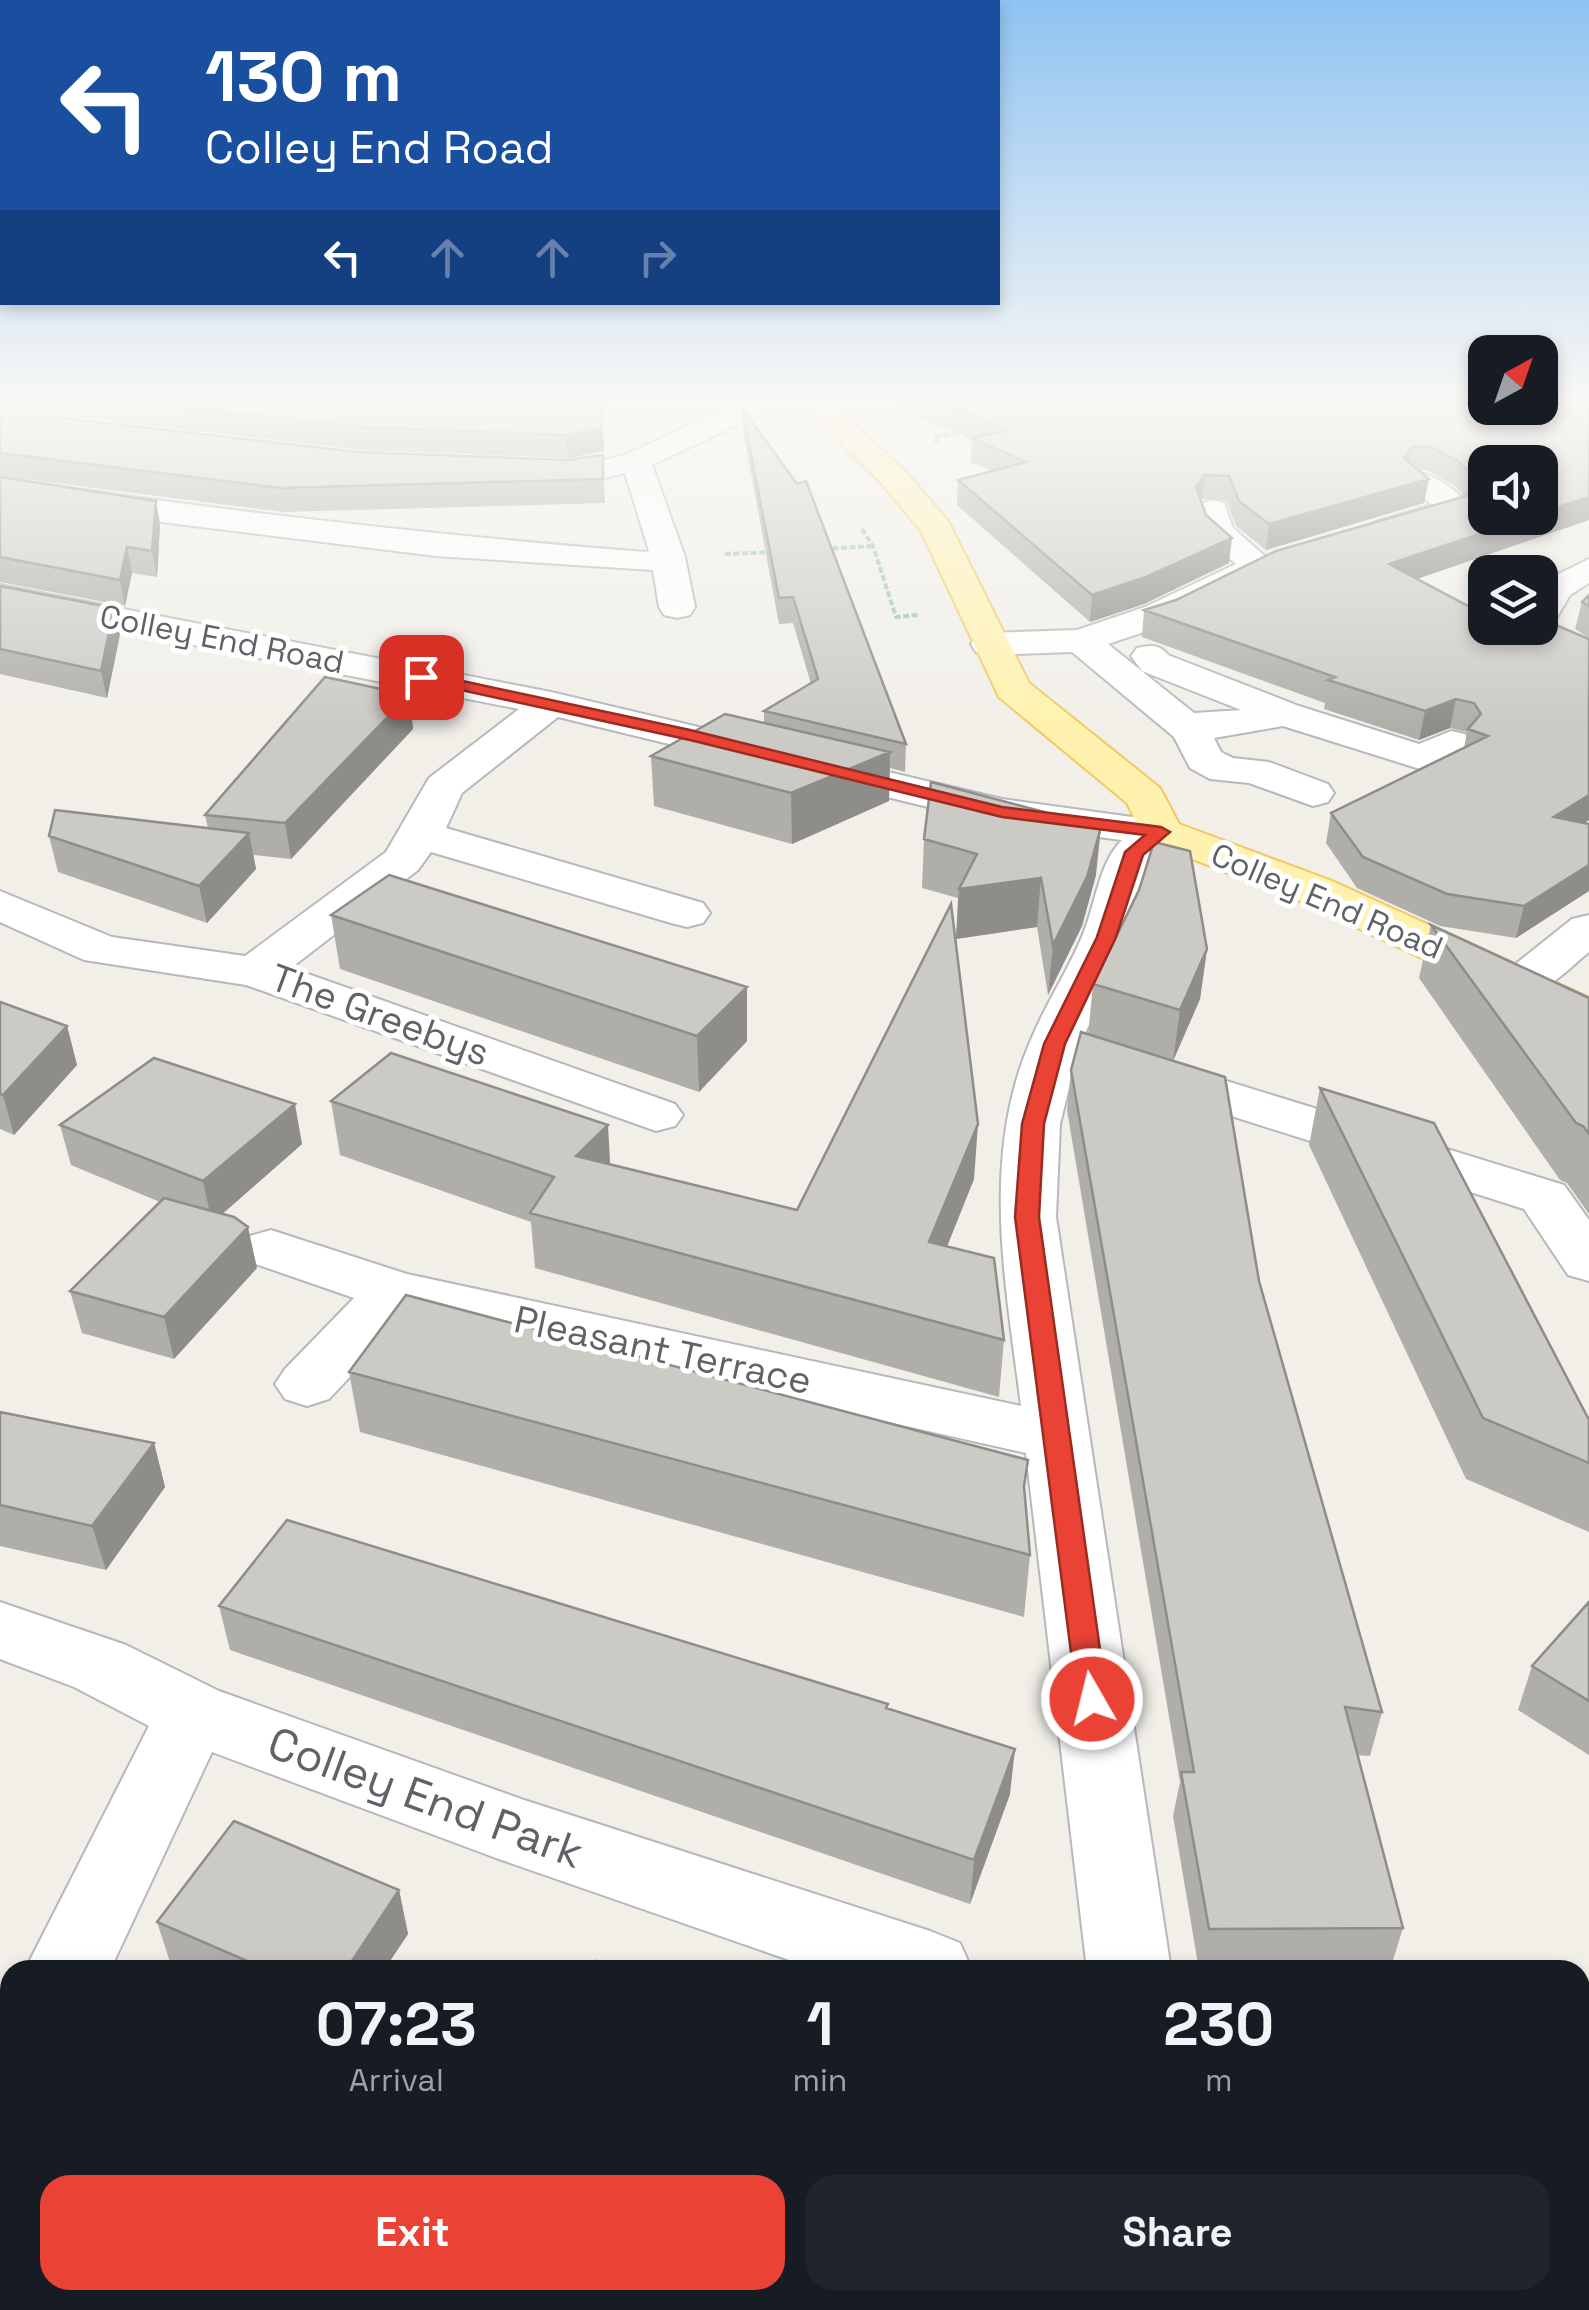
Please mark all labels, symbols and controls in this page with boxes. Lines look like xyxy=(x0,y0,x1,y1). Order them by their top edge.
text: 130 m xyxy=(205,32,402,121)
icon: left xyxy=(40,40,170,170)
text: Colley End Road xyxy=(205,119,553,176)
icon: left xyxy=(315,230,370,285)
icon: ahead xyxy=(420,230,475,285)
icon: ahead xyxy=(525,230,580,285)
icon: right xyxy=(630,230,685,285)
north arrow xyxy=(1468,335,1558,425)
map controls xyxy=(1468,335,1558,645)
button: sound xyxy=(1468,445,1558,535)
button: layers xyxy=(1468,555,1558,645)
street label: Colley End Road xyxy=(97,596,347,682)
pin xyxy=(379,635,464,720)
icon: arrive xyxy=(394,650,449,705)
street label: Colley End Road xyxy=(1205,834,1449,968)
street label: The Greebys xyxy=(264,953,496,1077)
street label: Pleasant Terrace xyxy=(510,1295,816,1405)
position arrow xyxy=(1040,1647,1144,1751)
street label: Colley End Park xyxy=(260,1714,591,1881)
text: 07:23 xyxy=(316,1986,477,2063)
text: 1 xyxy=(806,1986,834,2063)
text: 230 xyxy=(1163,1986,1274,2063)
text: Arrival xyxy=(349,2060,444,2100)
text: min xyxy=(792,2060,847,2100)
text: m xyxy=(1205,2060,1232,2100)
button: Exit xyxy=(40,2175,785,2290)
button: Share xyxy=(805,2175,1550,2290)

